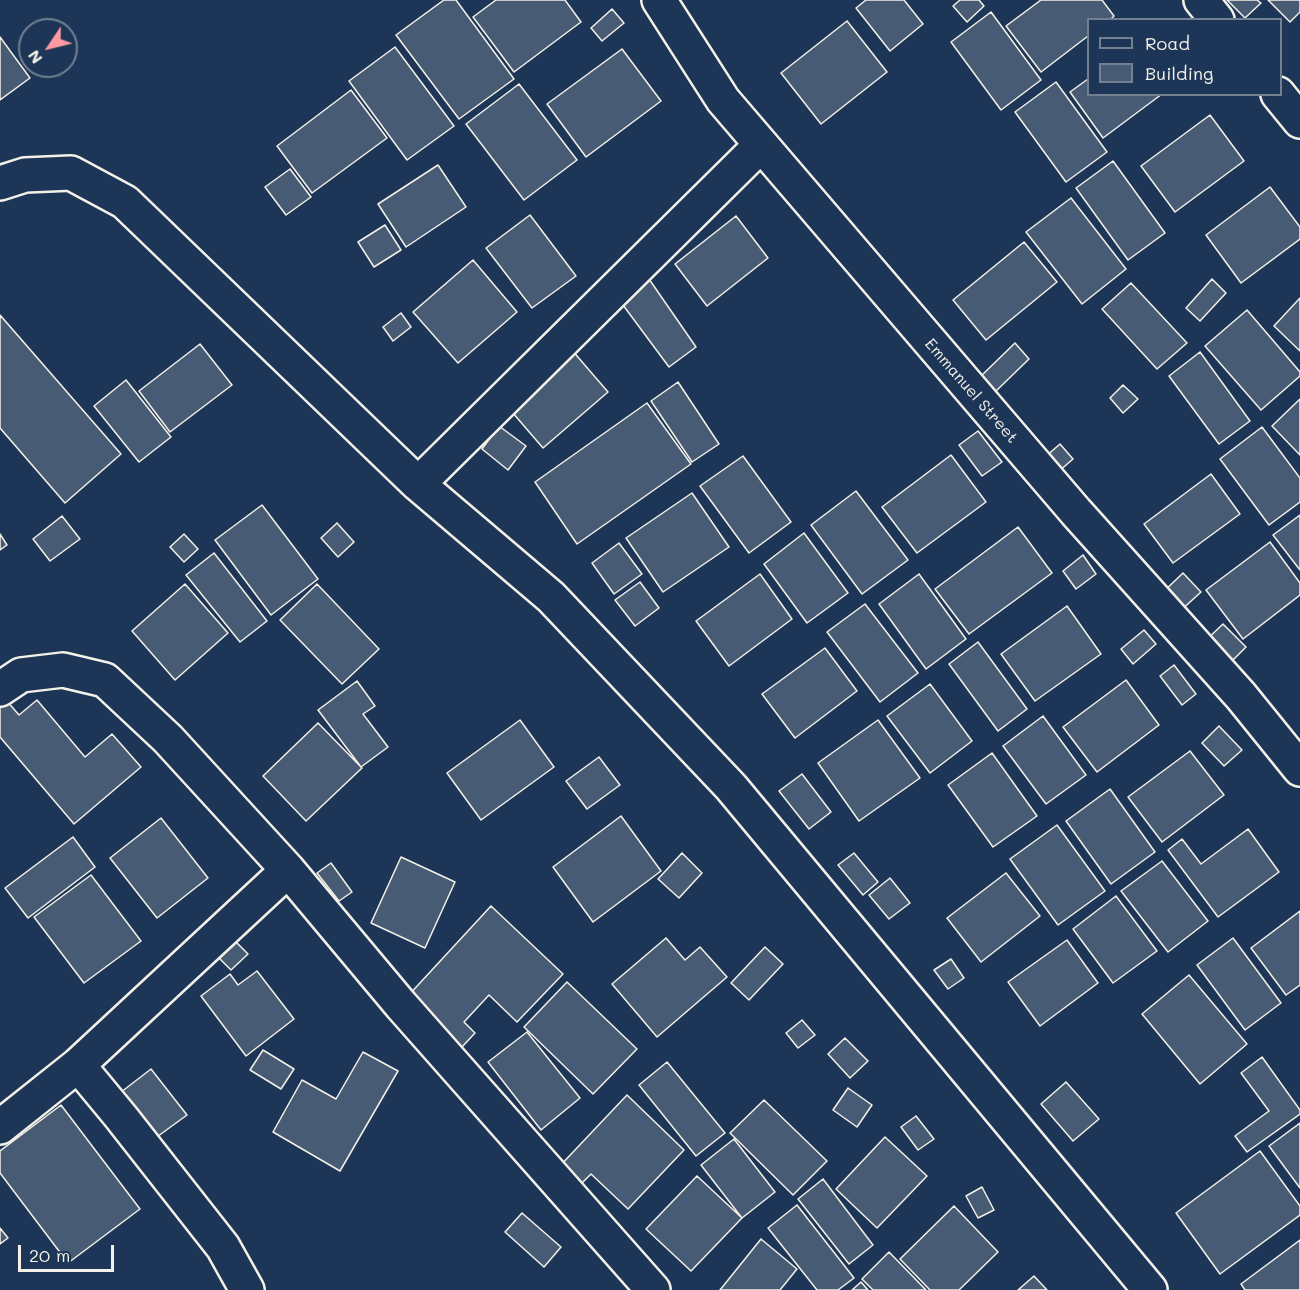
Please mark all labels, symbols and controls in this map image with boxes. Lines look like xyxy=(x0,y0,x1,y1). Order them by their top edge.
north arrow xyxy=(18,18,78,78)
legend xyxy=(1087,18,1282,96)
text: Road xyxy=(1145,31,1190,55)
text: N xyxy=(22,46,47,68)
text: Building xyxy=(1145,61,1213,85)
street label: Emmanuel Street xyxy=(920,335,1022,447)
scale bar xyxy=(21,1233,117,1271)
text: 20 m xyxy=(29,1243,70,1267)

